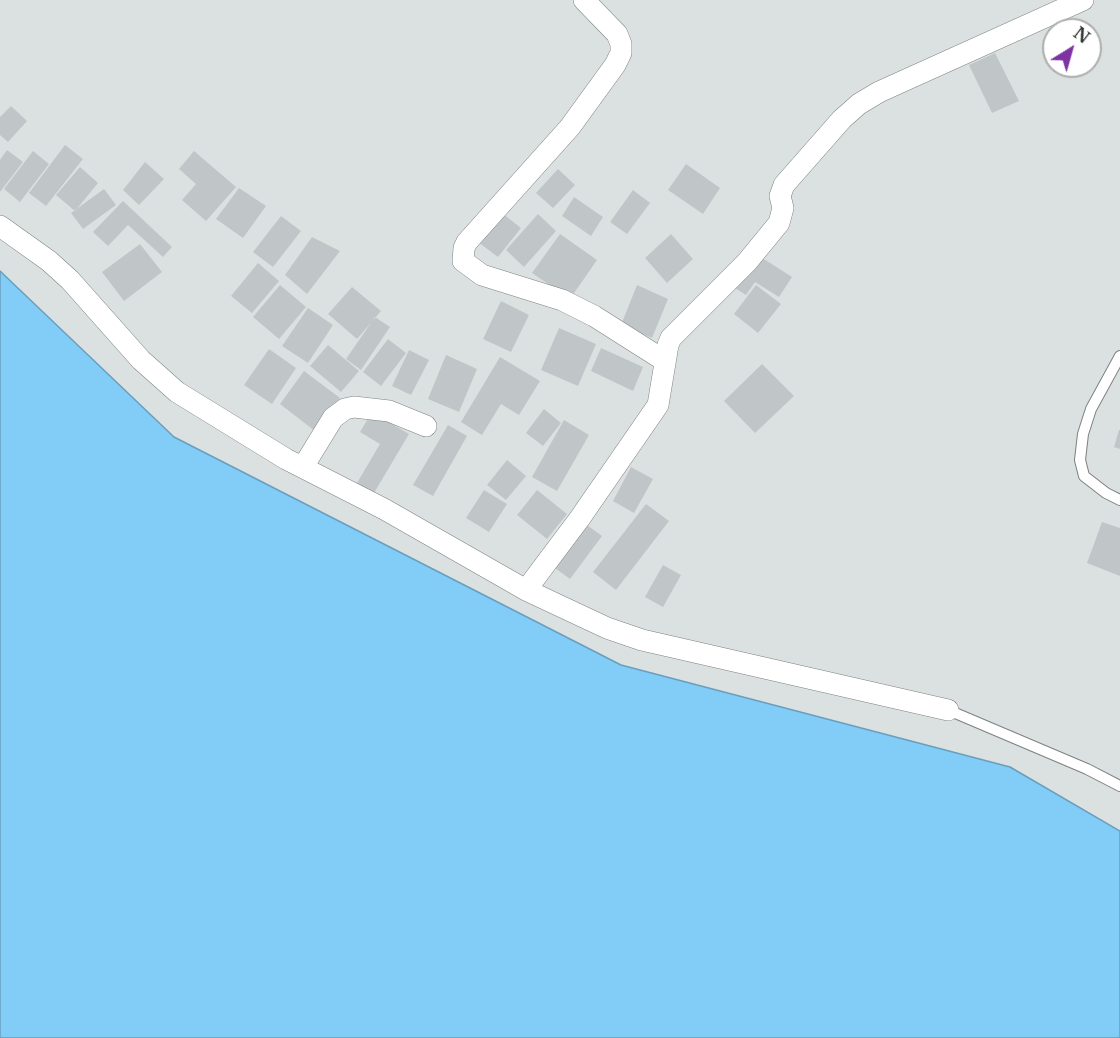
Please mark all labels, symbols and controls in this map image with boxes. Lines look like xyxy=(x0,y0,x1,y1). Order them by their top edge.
north arrow xyxy=(1042,18,1102,78)
text: N xyxy=(1070,23,1094,48)

